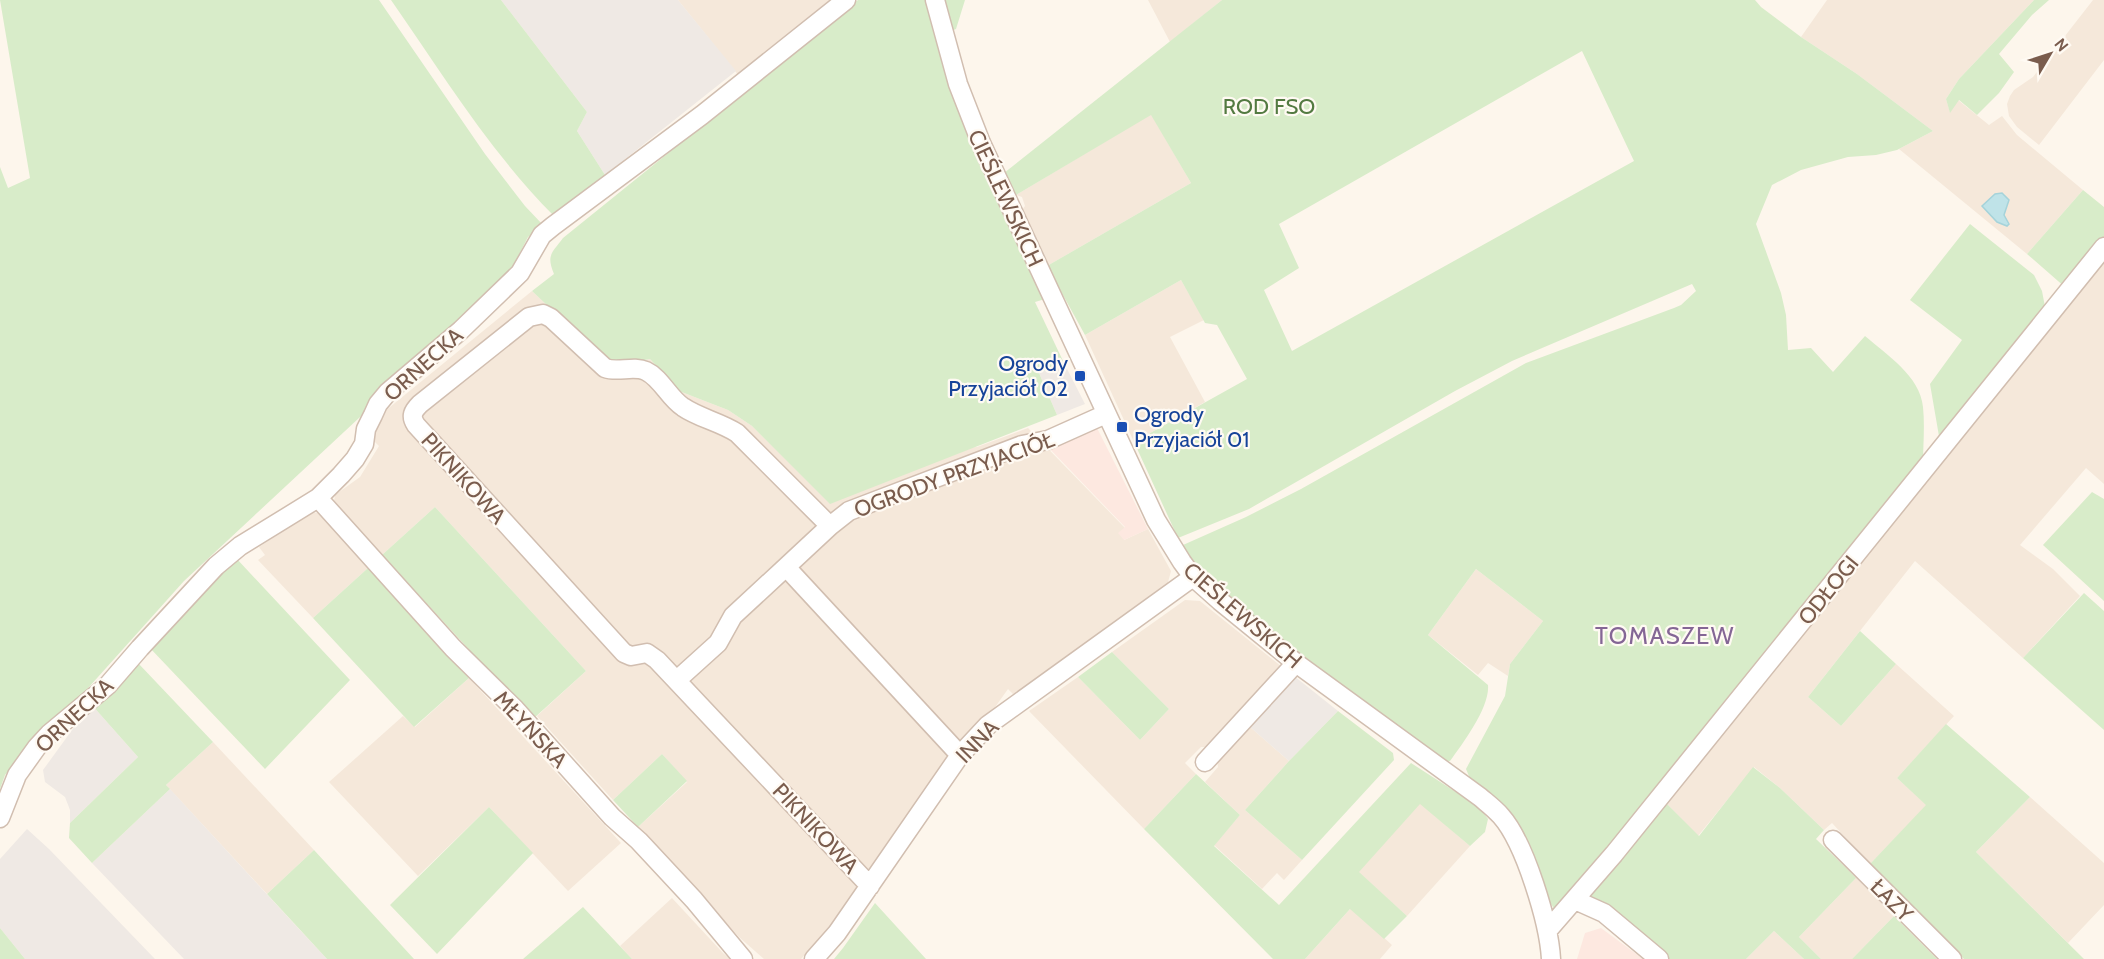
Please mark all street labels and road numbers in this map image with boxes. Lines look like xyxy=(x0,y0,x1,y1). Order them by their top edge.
street label: CIEŚLEWSKICH xyxy=(962,125,1049,271)
street label: ORNECKA xyxy=(378,322,469,407)
street label: OGRODY PRZYJACIÓŁ xyxy=(850,426,1058,523)
street label: PIKNIKOWA xyxy=(415,427,512,530)
street label: ODŁOGI xyxy=(1792,550,1864,630)
street label: CIEŚLEWSKICH xyxy=(1178,557,1307,674)
street label: ORNECKA xyxy=(30,672,119,758)
street label: MŁYŃSKA xyxy=(488,685,573,774)
street label: INNA xyxy=(950,714,1005,769)
street label: PIKNIKOWA xyxy=(767,777,865,880)
street label: ŁAZY xyxy=(1865,873,1919,928)

